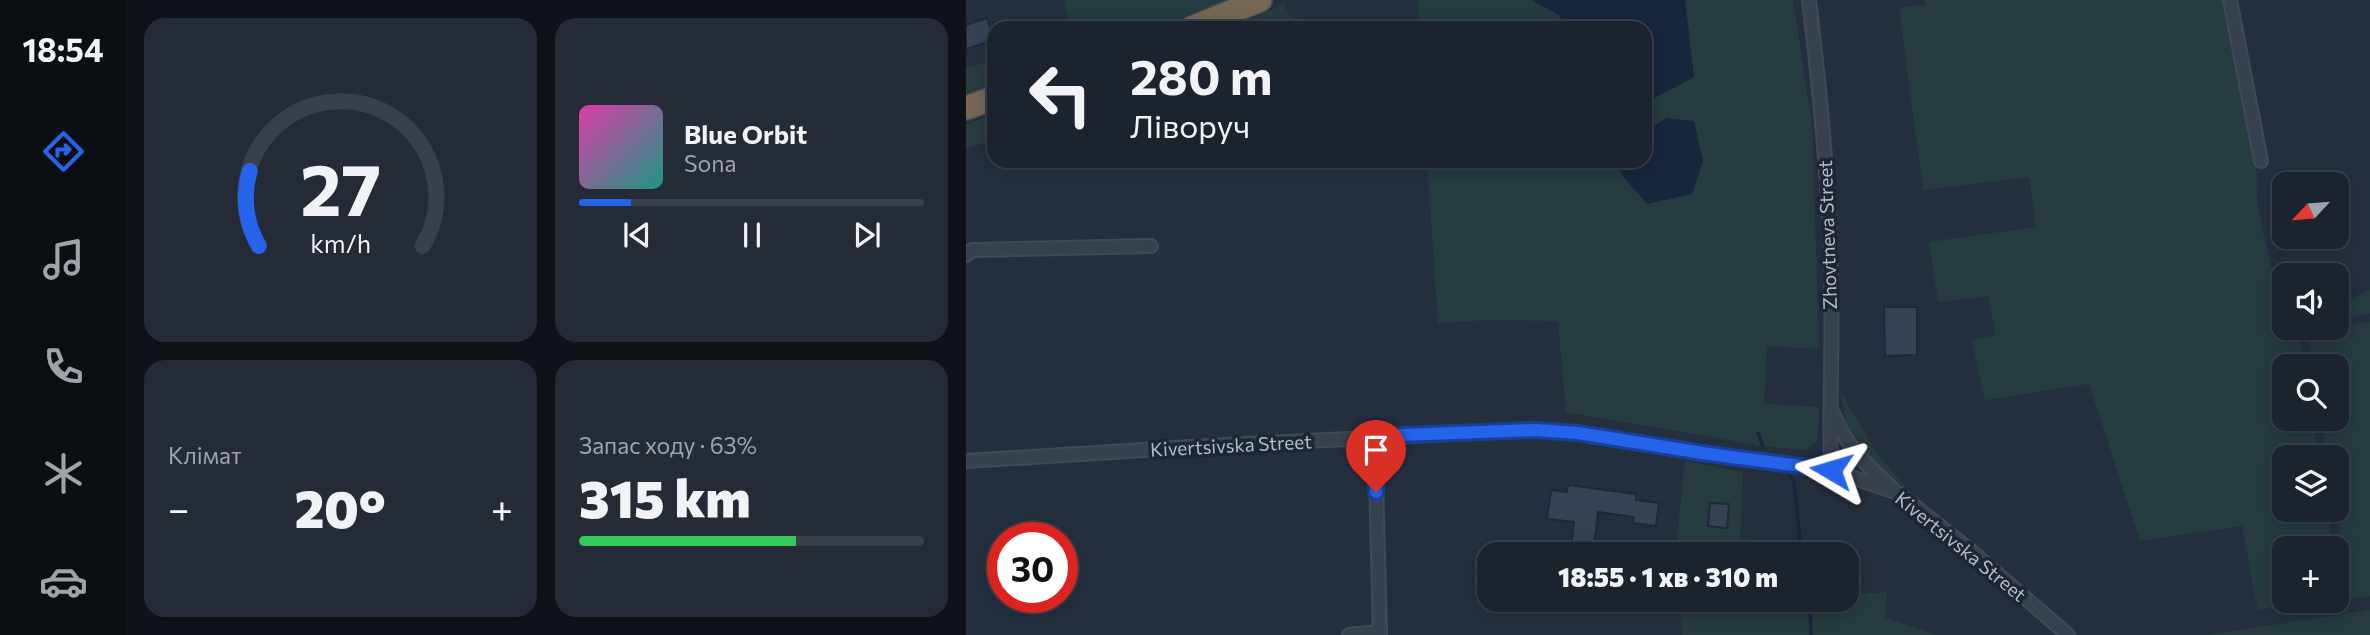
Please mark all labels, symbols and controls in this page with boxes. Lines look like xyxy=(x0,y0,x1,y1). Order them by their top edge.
text: 18:54 xyxy=(22,29,104,69)
text: 280 m xyxy=(1130,45,1273,105)
icon: left xyxy=(1015,49,1106,140)
text: Ліворуч xyxy=(1130,105,1250,145)
text: Blue Orbit xyxy=(684,118,807,149)
icon: directions xyxy=(39,127,88,176)
text: 27 xyxy=(300,142,381,231)
text: Sona xyxy=(684,149,736,177)
street label: Zhovtneva Street xyxy=(1813,160,1841,310)
north arrow xyxy=(2272,172,2348,248)
map controls xyxy=(2272,172,2349,613)
icon: previous xyxy=(618,216,656,254)
icon: pause xyxy=(733,216,771,254)
icon: next xyxy=(848,216,886,254)
text: km/h xyxy=(310,228,371,258)
icon: music xyxy=(39,235,88,284)
button: sound xyxy=(2272,263,2349,340)
icon: phone xyxy=(39,342,88,391)
button: search xyxy=(2272,354,2349,431)
pin xyxy=(1346,420,1406,492)
street label: Kivertsivska Street xyxy=(1150,429,1313,461)
text: Запас ходу · 63% xyxy=(579,431,757,459)
icon: arrive xyxy=(1357,431,1395,469)
position arrow xyxy=(1794,433,1868,507)
text: Клімат xyxy=(168,441,242,469)
button: layers xyxy=(2272,445,2349,522)
icon: climate xyxy=(39,449,88,498)
text: 315 km xyxy=(579,465,751,529)
text: 20° xyxy=(294,475,386,539)
text: − xyxy=(168,484,190,531)
text: + xyxy=(491,484,513,531)
street label: Kivertsivska Street xyxy=(1891,486,2031,606)
speed limit sign: 30 xyxy=(987,522,1078,613)
button: + xyxy=(2272,536,2349,613)
icon: car xyxy=(39,557,88,606)
text: 18:55 · 1 хв · 310 m xyxy=(1558,561,1778,592)

